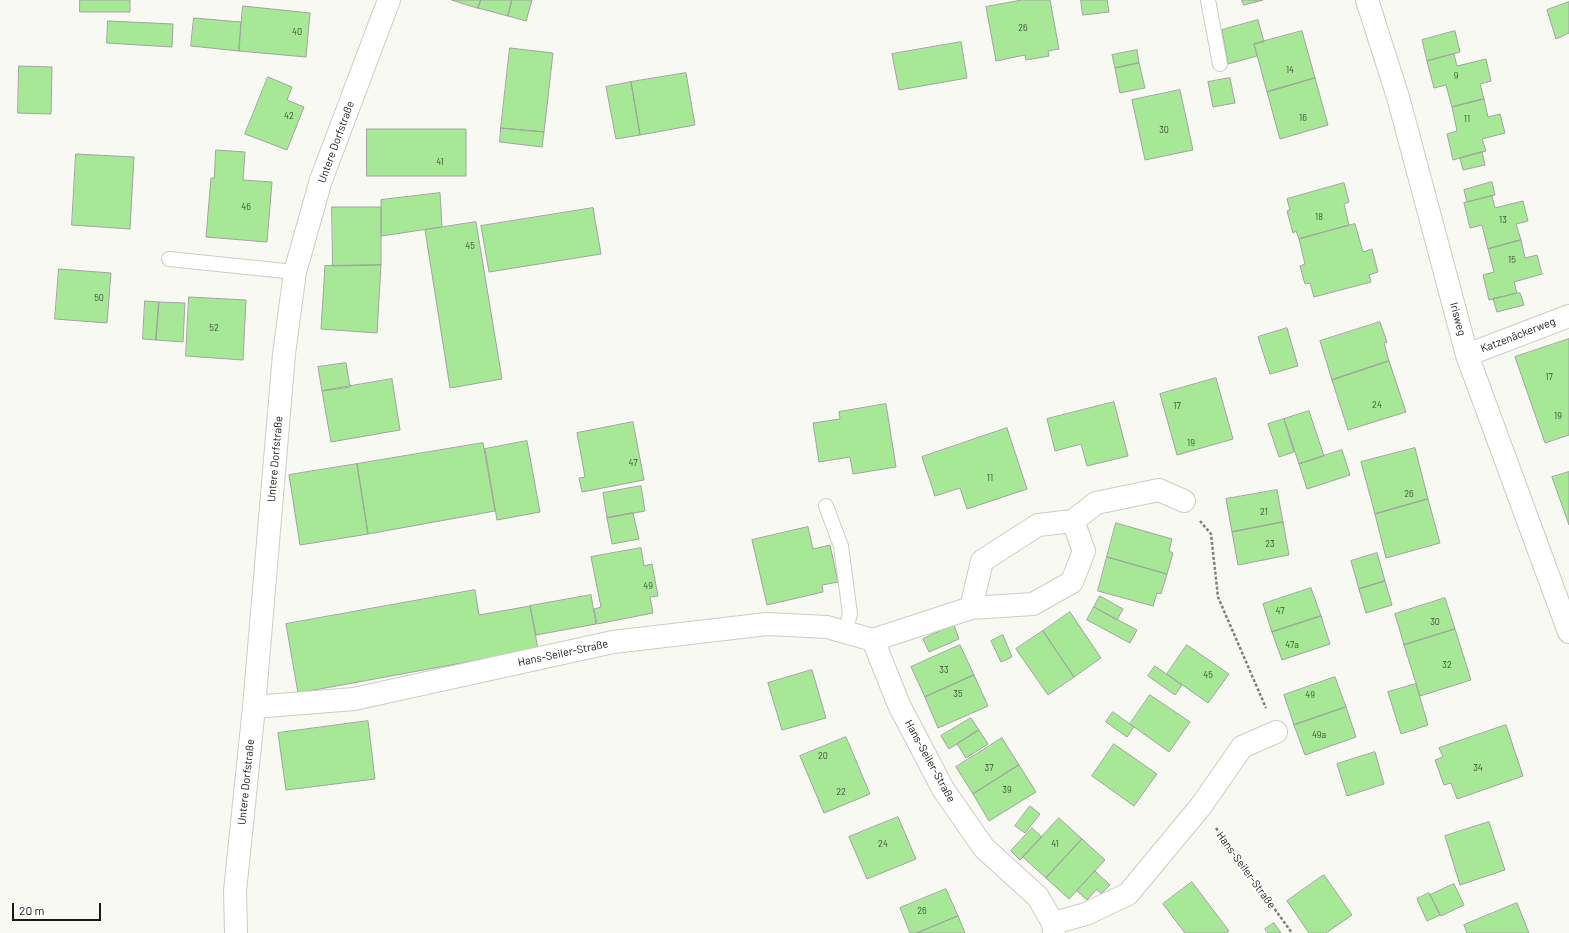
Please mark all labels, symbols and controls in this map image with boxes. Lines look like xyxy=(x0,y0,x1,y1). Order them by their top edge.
house number: 26 xyxy=(1018,23,1028,33)
house number: 40 xyxy=(292,27,302,37)
house number: 14 xyxy=(1286,65,1294,75)
house number: 9 xyxy=(1454,71,1458,81)
street label: Untere Dorfstraße xyxy=(315,99,357,185)
house number: 42 xyxy=(284,111,294,121)
house number: 16 xyxy=(1299,113,1307,123)
house number: 11 xyxy=(1464,114,1470,124)
house number: 30 xyxy=(1159,125,1169,135)
house number: 41 xyxy=(436,157,444,167)
house number: 46 xyxy=(241,202,251,212)
house number: 18 xyxy=(1315,212,1323,222)
house number: 13 xyxy=(1499,215,1507,225)
house number: 45 xyxy=(465,241,475,251)
house number: 15 xyxy=(1508,255,1516,265)
house number: 50 xyxy=(94,293,104,303)
street label: Irisweg xyxy=(1447,301,1469,337)
street label: Katzenäckerweg xyxy=(1479,315,1557,355)
house number: 52 xyxy=(209,323,219,333)
house number: 17 xyxy=(1545,372,1553,382)
house number: 24 xyxy=(1372,400,1382,410)
house number: 17 xyxy=(1173,401,1181,411)
house number: 19 xyxy=(1554,411,1562,421)
street label: Untere Dorfstraße xyxy=(265,415,285,503)
house number: 19 xyxy=(1187,438,1195,448)
house number: 47 xyxy=(629,458,637,468)
house number: 11 xyxy=(987,473,993,483)
house number: 26 xyxy=(1404,489,1414,499)
house number: 21 xyxy=(1260,507,1268,517)
house number: 23 xyxy=(1265,539,1275,549)
house number: 49 xyxy=(643,581,653,591)
house number: 47 xyxy=(1276,606,1284,616)
house number: 30 xyxy=(1430,617,1440,627)
street label: Hans-Seiler-Straße xyxy=(517,637,609,669)
house number: 47a xyxy=(1285,640,1299,650)
house number: 32 xyxy=(1442,660,1452,670)
house number: 33 xyxy=(939,665,949,675)
house number: 45 xyxy=(1203,670,1213,680)
house number: 35 xyxy=(953,689,963,699)
house number: 49 xyxy=(1305,690,1315,700)
street label: Hans-Seiler-Straße xyxy=(902,717,958,805)
house number: 49a xyxy=(1312,730,1326,740)
street label: Untere Dorfstraße xyxy=(235,738,257,826)
house number: 20 xyxy=(818,751,828,761)
house number: 37 xyxy=(985,763,993,773)
house number: 34 xyxy=(1473,763,1483,773)
house number: 39 xyxy=(1002,785,1012,795)
house number: 22 xyxy=(836,787,846,797)
street label: Hans-Seiler-Straße xyxy=(1214,829,1278,911)
house number: 24 xyxy=(878,839,888,849)
house number: 41 xyxy=(1051,839,1059,849)
scale bar xyxy=(14,895,103,921)
text: 20 m xyxy=(19,903,45,917)
house number: 26 xyxy=(917,906,927,916)

